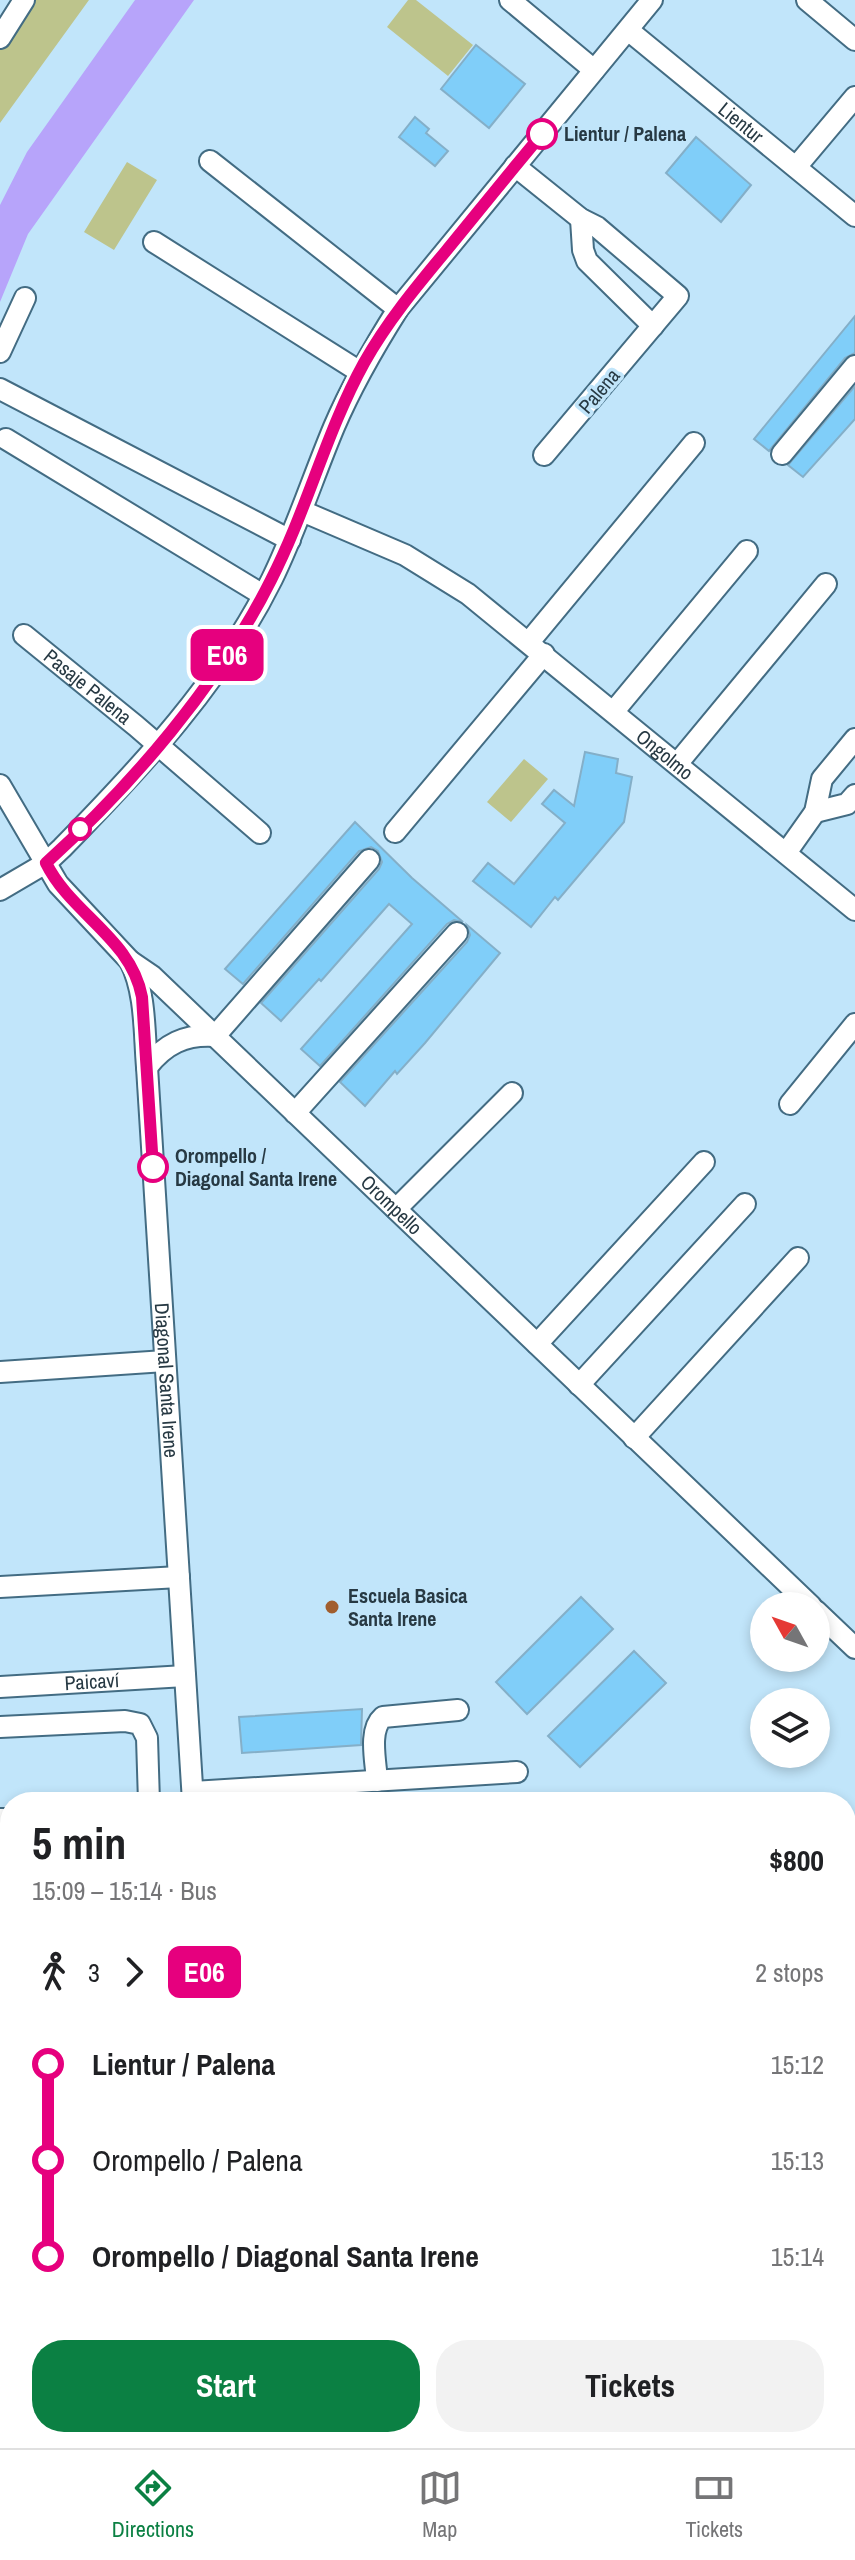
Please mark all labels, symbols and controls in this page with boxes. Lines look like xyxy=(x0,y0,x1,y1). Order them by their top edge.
street label: Lientur xyxy=(713,96,770,149)
marker: Lientur / Palena xyxy=(527,119,557,149)
place label: Lientur / Palena xyxy=(564,120,686,147)
street label: Palena xyxy=(572,362,625,419)
line badge: E06 xyxy=(181,629,273,681)
text: E06 xyxy=(207,636,247,674)
street label: Pasaje Palena xyxy=(38,642,138,730)
street label: Ongolmo xyxy=(631,723,699,786)
unlabelled marker xyxy=(69,818,91,840)
place label: Orompello / Diagonal Santa Irene xyxy=(175,1142,337,1192)
marker: Orompello / Diagonal Santa Irene xyxy=(138,1152,168,1182)
street label: Orompello xyxy=(355,1169,428,1240)
street label: Diagonal Santa Irene xyxy=(149,1302,185,1458)
place label: Escuela Basica Santa Irene xyxy=(348,1582,467,1632)
north arrow xyxy=(750,1592,830,1672)
map controls xyxy=(750,1592,830,1768)
marker: Escuela Basica Santa Irene xyxy=(323,1598,341,1616)
street label: Paicaví xyxy=(64,1666,120,1696)
button: layers xyxy=(750,1688,830,1768)
text: 5 min xyxy=(32,1813,126,1873)
text: $800 xyxy=(769,1840,824,1880)
text: 15:09 – 15:14 · Bus xyxy=(32,1873,217,1908)
icon: walk xyxy=(32,1950,76,1994)
icon: forward xyxy=(112,1950,156,1994)
text: E06 xyxy=(184,1953,225,1991)
text: 3 xyxy=(88,1955,100,1990)
text: 2 stops xyxy=(755,1955,824,1990)
text: Lientur / Palena xyxy=(92,2044,275,2084)
text: 15:12 xyxy=(771,2047,824,2082)
text: Orompello / Palena xyxy=(92,2140,303,2180)
text: 15:13 xyxy=(771,2143,824,2178)
text: Orompello / Diagonal Santa Irene xyxy=(92,2236,479,2276)
text: 15:14 xyxy=(771,2239,824,2274)
button: Start xyxy=(32,2340,420,2432)
button: Tickets xyxy=(436,2340,824,2432)
tab: Directions xyxy=(112,2466,194,2544)
tab: Map xyxy=(418,2466,462,2544)
tab: Tickets xyxy=(685,2466,743,2544)

